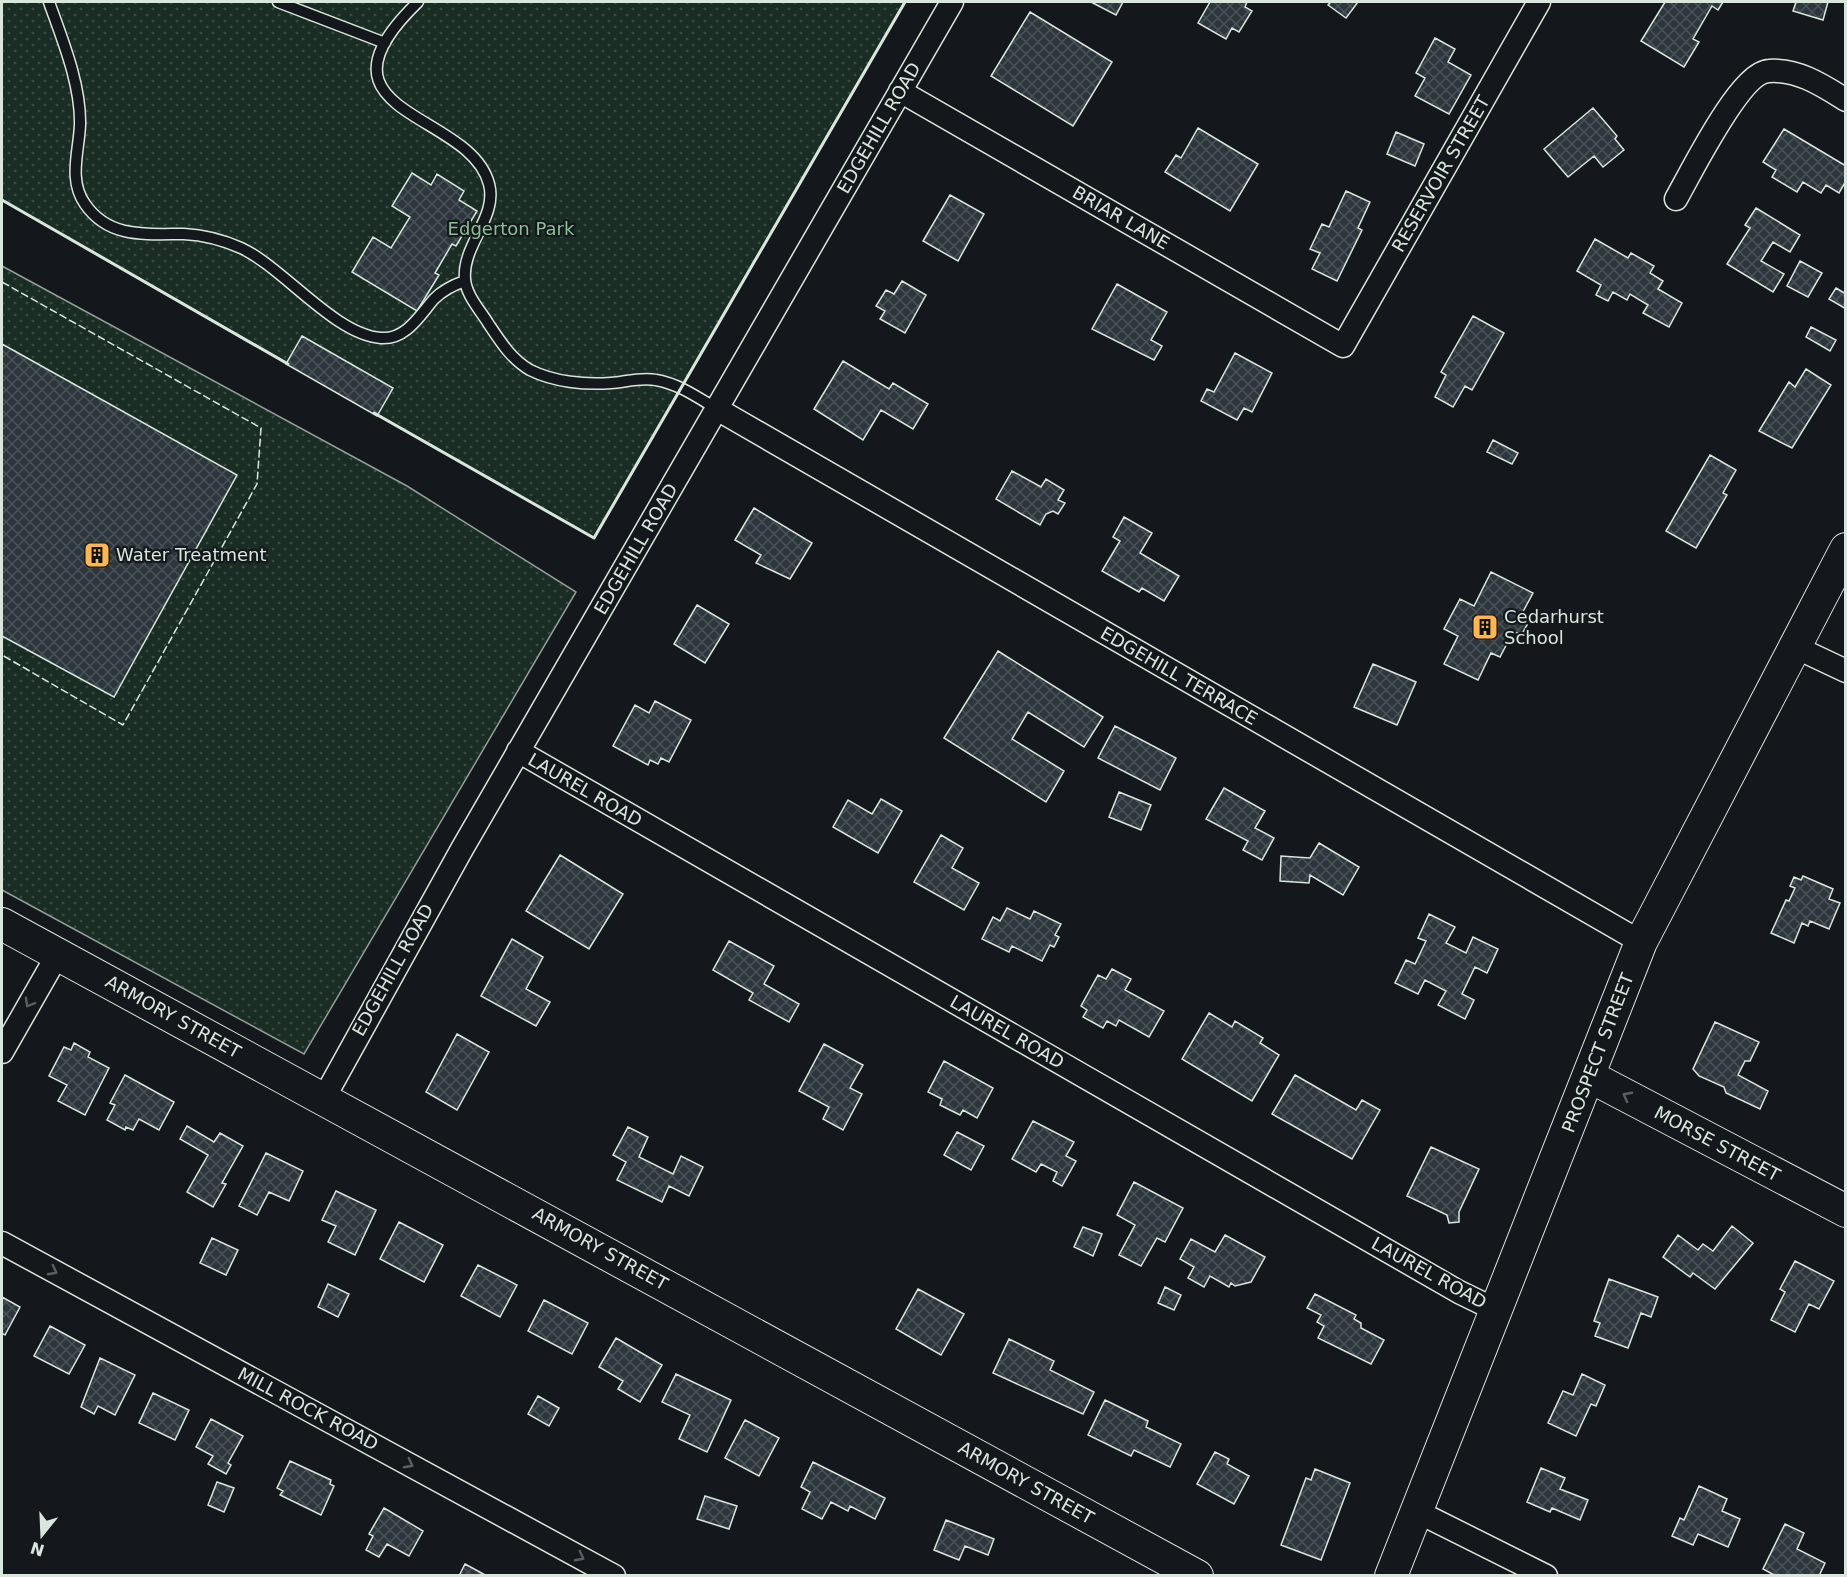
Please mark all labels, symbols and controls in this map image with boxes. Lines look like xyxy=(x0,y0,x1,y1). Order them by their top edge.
street label: EDGEHILL ROAD xyxy=(833,59,925,197)
street label: RESERVOIR STREET xyxy=(1387,91,1494,255)
street label: BRIAR LANE xyxy=(1069,181,1173,254)
park label: Edgerton Park xyxy=(448,218,575,239)
street label: EDGEHILL ROAD xyxy=(590,480,682,618)
building icon: Water Treatment xyxy=(82,540,112,570)
place label: Water Treatment xyxy=(116,544,267,565)
place label: Cedarhurst School xyxy=(1504,606,1604,648)
building icon: Cedarhurst School xyxy=(1470,612,1500,642)
street label: EDGEHILL TERRACE xyxy=(1097,622,1261,729)
street label: LAUREL ROAD xyxy=(525,748,646,831)
street label: EDGEHILL ROAD xyxy=(348,900,438,1039)
street label: PROSPECT STREET xyxy=(1557,969,1638,1136)
street label: ARMORY STREET xyxy=(102,971,245,1063)
street label: LAUREL ROAD xyxy=(947,990,1068,1073)
one-way arrow xyxy=(25,997,36,1007)
one-way arrow xyxy=(1622,1092,1633,1103)
street label: MORSE STREET xyxy=(1651,1102,1785,1186)
street label: ARMORY STREET xyxy=(529,1203,672,1295)
street label: LAUREL ROAD xyxy=(1368,1232,1490,1313)
one-way arrow xyxy=(47,1264,57,1275)
street label: MILL ROCK ROAD xyxy=(234,1363,382,1454)
street label: ARMORY STREET xyxy=(955,1437,1098,1529)
one-way arrow xyxy=(403,1457,413,1468)
north arrow xyxy=(12,1505,72,1565)
text: N xyxy=(28,1538,47,1560)
one-way arrow xyxy=(574,1550,584,1561)

